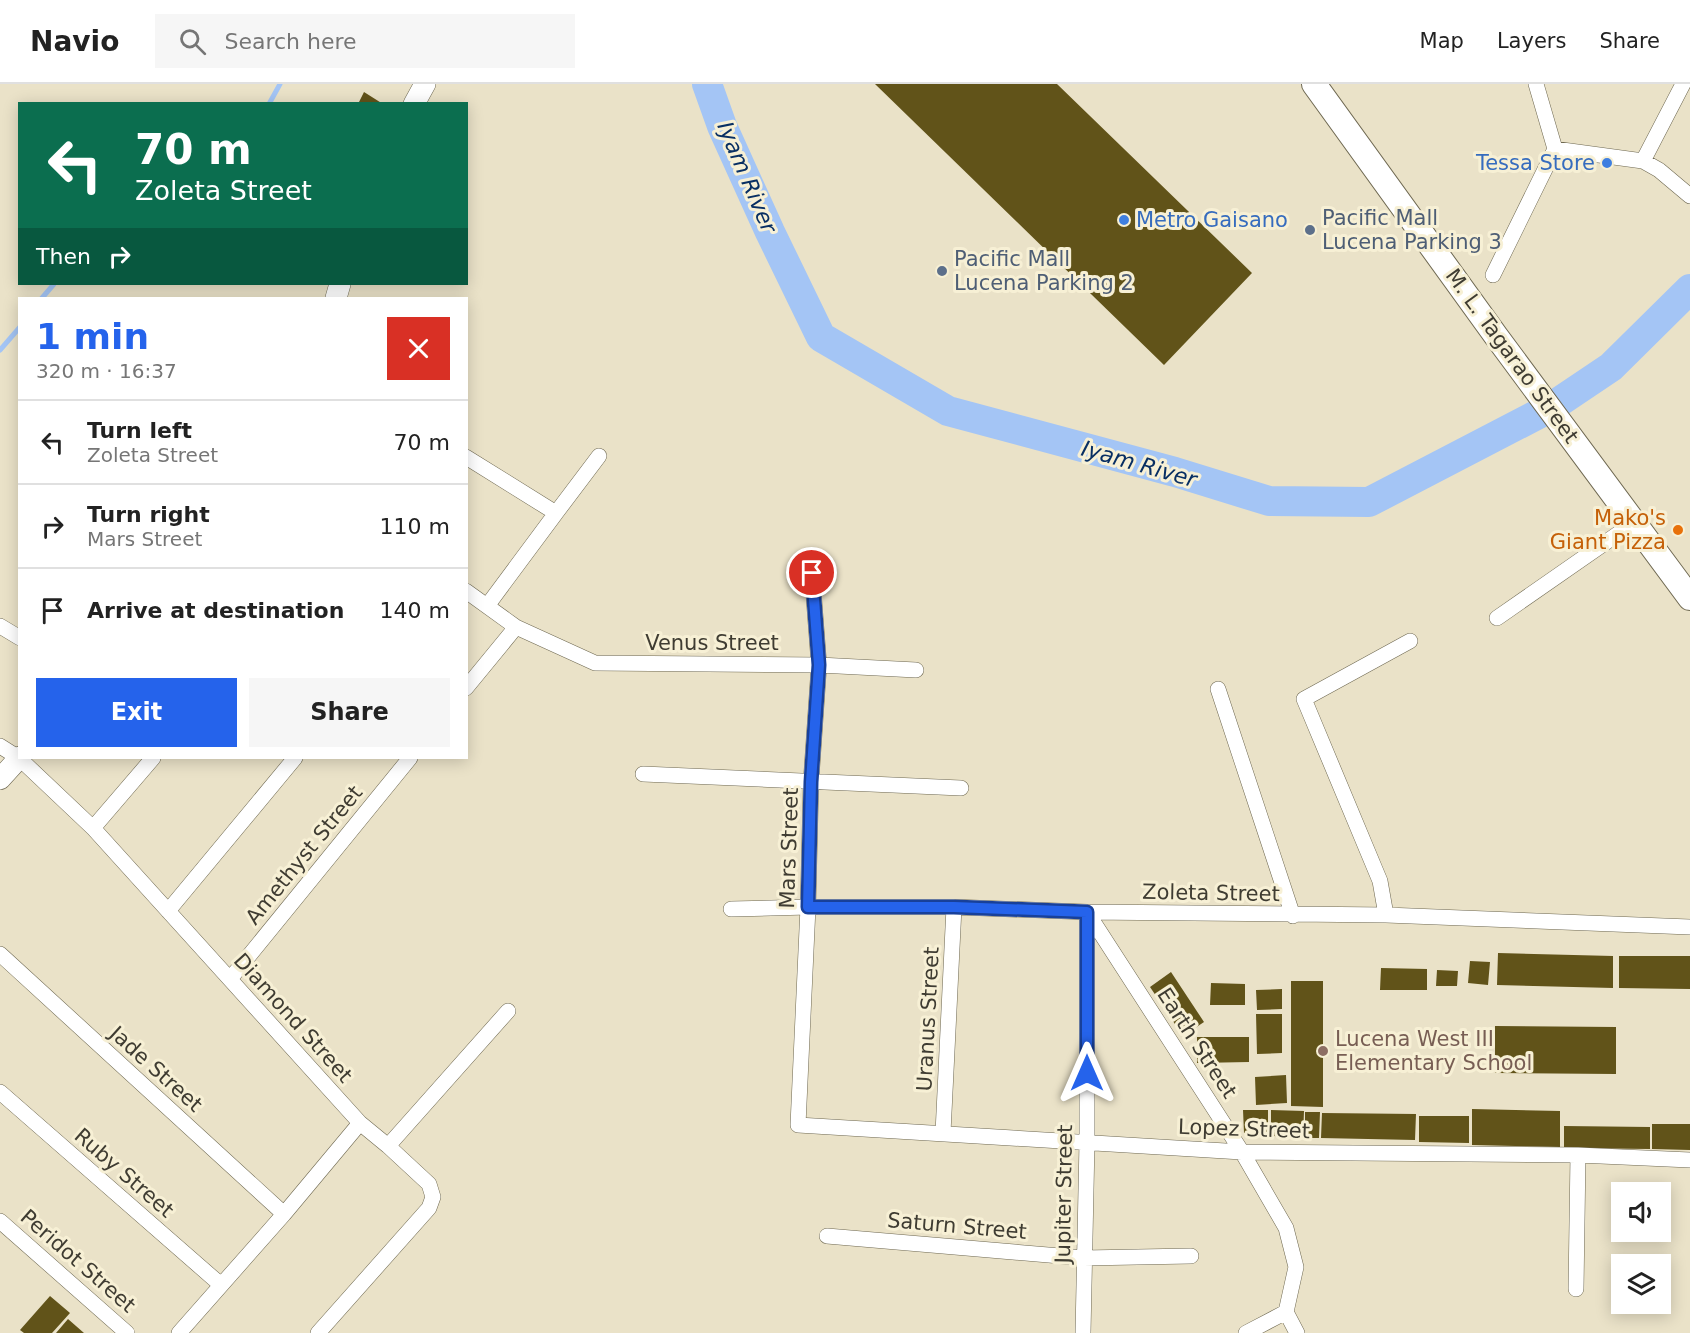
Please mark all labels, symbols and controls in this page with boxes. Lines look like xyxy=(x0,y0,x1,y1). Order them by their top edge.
search box xyxy=(155,14,575,68)
text: Navio xyxy=(30,25,119,58)
icon: search xyxy=(176,25,209,58)
text: Search here xyxy=(224,29,357,54)
text: Map xyxy=(1420,29,1464,53)
text: Layers xyxy=(1497,29,1566,53)
text: Share xyxy=(1599,29,1660,53)
water label: Iyam River xyxy=(712,118,782,238)
text: 70 m xyxy=(135,125,252,174)
icon: left xyxy=(36,126,114,204)
place label: Tessa Store xyxy=(1475,151,1595,175)
marker: Tessa Store xyxy=(1600,156,1614,170)
text: Zoleta Street xyxy=(135,175,312,206)
place label: Pacific Mall Lucena Parking 3 xyxy=(1322,206,1502,254)
place label: Metro Gaisano xyxy=(1136,208,1288,232)
marker: Metro Gaisano xyxy=(1117,213,1131,227)
marker: Pacific Mall Lucena Parking 3 xyxy=(1303,223,1317,237)
icon: right xyxy=(103,240,136,273)
text: Then xyxy=(36,244,91,269)
place label: Pacific Mall Lucena Parking 2 xyxy=(954,247,1134,295)
marker: Pacific Mall Lucena Parking 2 xyxy=(935,264,949,278)
street label: M. L. Tagarao Street xyxy=(1441,264,1583,448)
text: 1 min xyxy=(36,316,149,357)
button: close xyxy=(387,317,450,380)
text: 320 m · 16:37 xyxy=(36,359,177,383)
text: Turn left xyxy=(87,418,192,443)
icon: left xyxy=(36,426,69,459)
text: 70 m xyxy=(394,430,450,455)
water label: Iyam River xyxy=(1079,436,1201,493)
text: Zoleta Street xyxy=(87,443,218,467)
text: Turn right xyxy=(87,502,210,527)
place label: Mako's Giant Pizza xyxy=(1550,506,1666,554)
icon: right xyxy=(36,510,69,543)
text: 110 m xyxy=(380,514,450,539)
marker: Mako's Giant Pizza xyxy=(1671,523,1685,537)
text: Mars Street xyxy=(87,527,202,551)
pin xyxy=(786,547,837,598)
icon: arrive xyxy=(795,556,828,589)
icon: arrive xyxy=(36,594,69,627)
text: Arrive at destination xyxy=(87,598,344,623)
text: 140 m xyxy=(380,598,450,623)
street label: Venus Street xyxy=(645,631,779,655)
button: Exit xyxy=(36,678,237,747)
button: Share xyxy=(249,678,450,747)
street label: Amethyst Street xyxy=(241,781,367,929)
street label: Mars Street xyxy=(775,787,803,909)
street label: Zoleta Street xyxy=(1142,880,1280,906)
street label: Uranus Street xyxy=(912,946,944,1092)
street label: Diamond Street xyxy=(229,949,357,1087)
street label: Earth Street xyxy=(1152,983,1242,1103)
street label: Jade Street xyxy=(103,1020,207,1117)
place label: Lucena West III Elementary School xyxy=(1335,1027,1532,1075)
position arrow xyxy=(1055,1041,1119,1105)
marker: Lucena West III Elementary School xyxy=(1316,1044,1330,1058)
street label: Lopez Street xyxy=(1178,1115,1310,1143)
street label: Ruby Street xyxy=(70,1124,178,1222)
street label: Jupiter Street xyxy=(1051,1124,1077,1266)
map controls xyxy=(1611,1182,1671,1314)
button: sound xyxy=(1611,1182,1671,1242)
street label: Peridot Street xyxy=(16,1205,140,1317)
street label: Saturn Street xyxy=(886,1208,1028,1244)
button: layers xyxy=(1611,1254,1671,1314)

